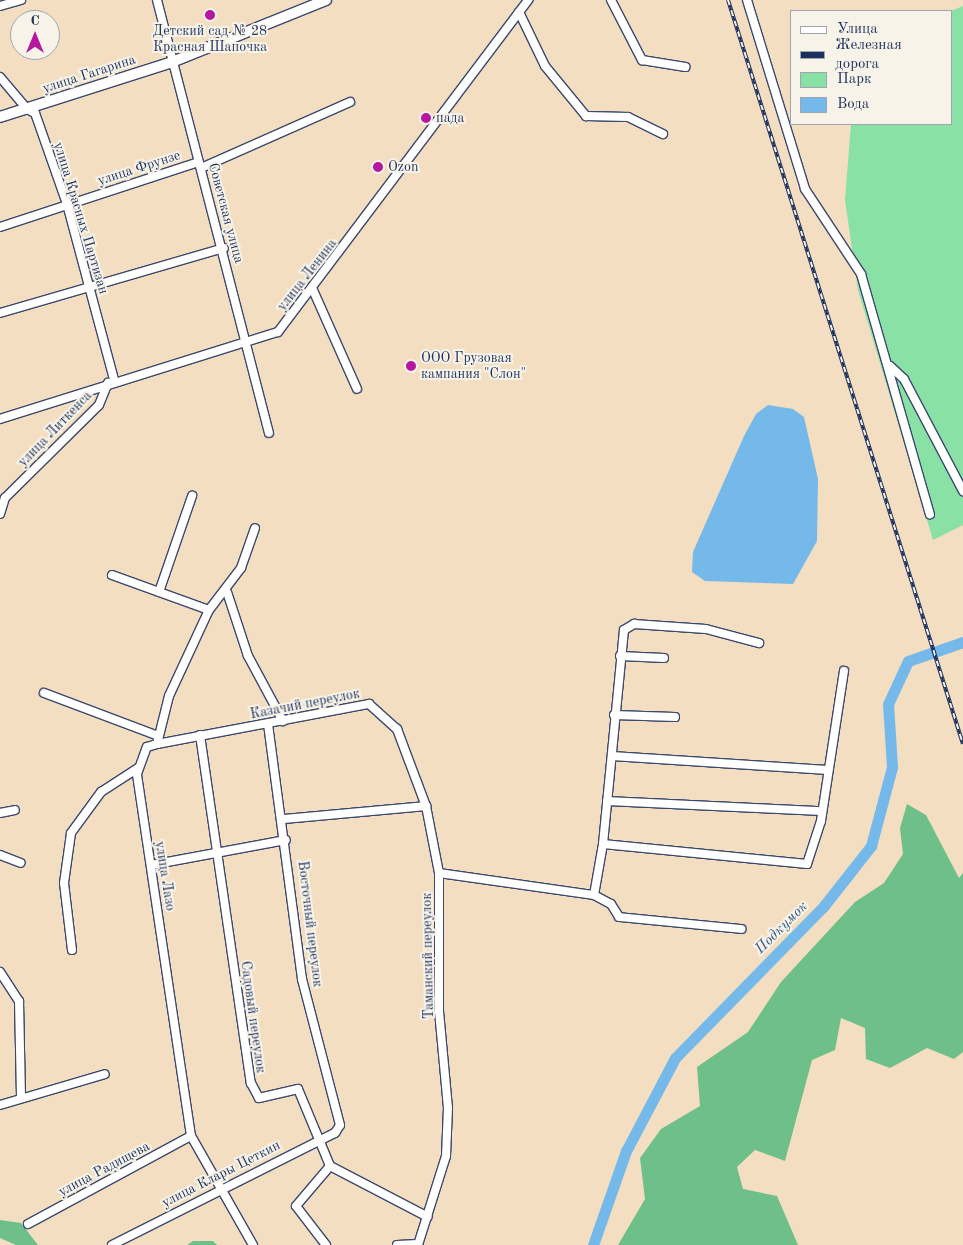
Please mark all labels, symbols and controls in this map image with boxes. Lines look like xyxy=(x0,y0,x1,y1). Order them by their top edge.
marker: Детский сад № 28 Красная Шапочка xyxy=(204,9,216,21)
north arrow xyxy=(10,10,60,60)
legend xyxy=(790,10,953,125)
text: С xyxy=(30,14,40,28)
text: Улица xyxy=(837,22,878,37)
place label: Детский сад № 28 Красная Шапочка xyxy=(153,23,267,56)
text: Железная дорога xyxy=(835,38,902,72)
street label: улица Гагарина xyxy=(40,51,138,97)
text: Парк xyxy=(837,72,872,87)
text: Вода xyxy=(837,97,869,112)
place label: пада xyxy=(436,110,464,126)
marker: пада xyxy=(420,112,432,124)
street label: улица Красных Партизан xyxy=(50,140,112,296)
street label: улица Фрунзе xyxy=(96,147,182,189)
place label: Ozon xyxy=(388,159,418,175)
street label: Советская улица xyxy=(205,161,247,265)
marker: Ozon xyxy=(372,161,384,173)
street label: улица Ленина xyxy=(274,236,340,314)
place label: ООО Грузовая кампания "Слон" xyxy=(421,350,526,382)
marker: ООО Грузовая кампания "Слон" xyxy=(405,360,417,372)
street label: улица Литкенса xyxy=(15,388,95,470)
street label: Казачий переулок xyxy=(249,685,361,723)
street label: улица Лазо xyxy=(151,840,179,912)
street label: Восточный переулок xyxy=(294,860,326,988)
street label: Таманский переулок xyxy=(418,893,438,1019)
water label: Подкумок xyxy=(752,898,812,958)
street label: Садовый переулок xyxy=(237,960,269,1074)
street label: улица Клары Цеткин xyxy=(159,1137,283,1211)
street label: улица Радищева xyxy=(55,1138,153,1200)

